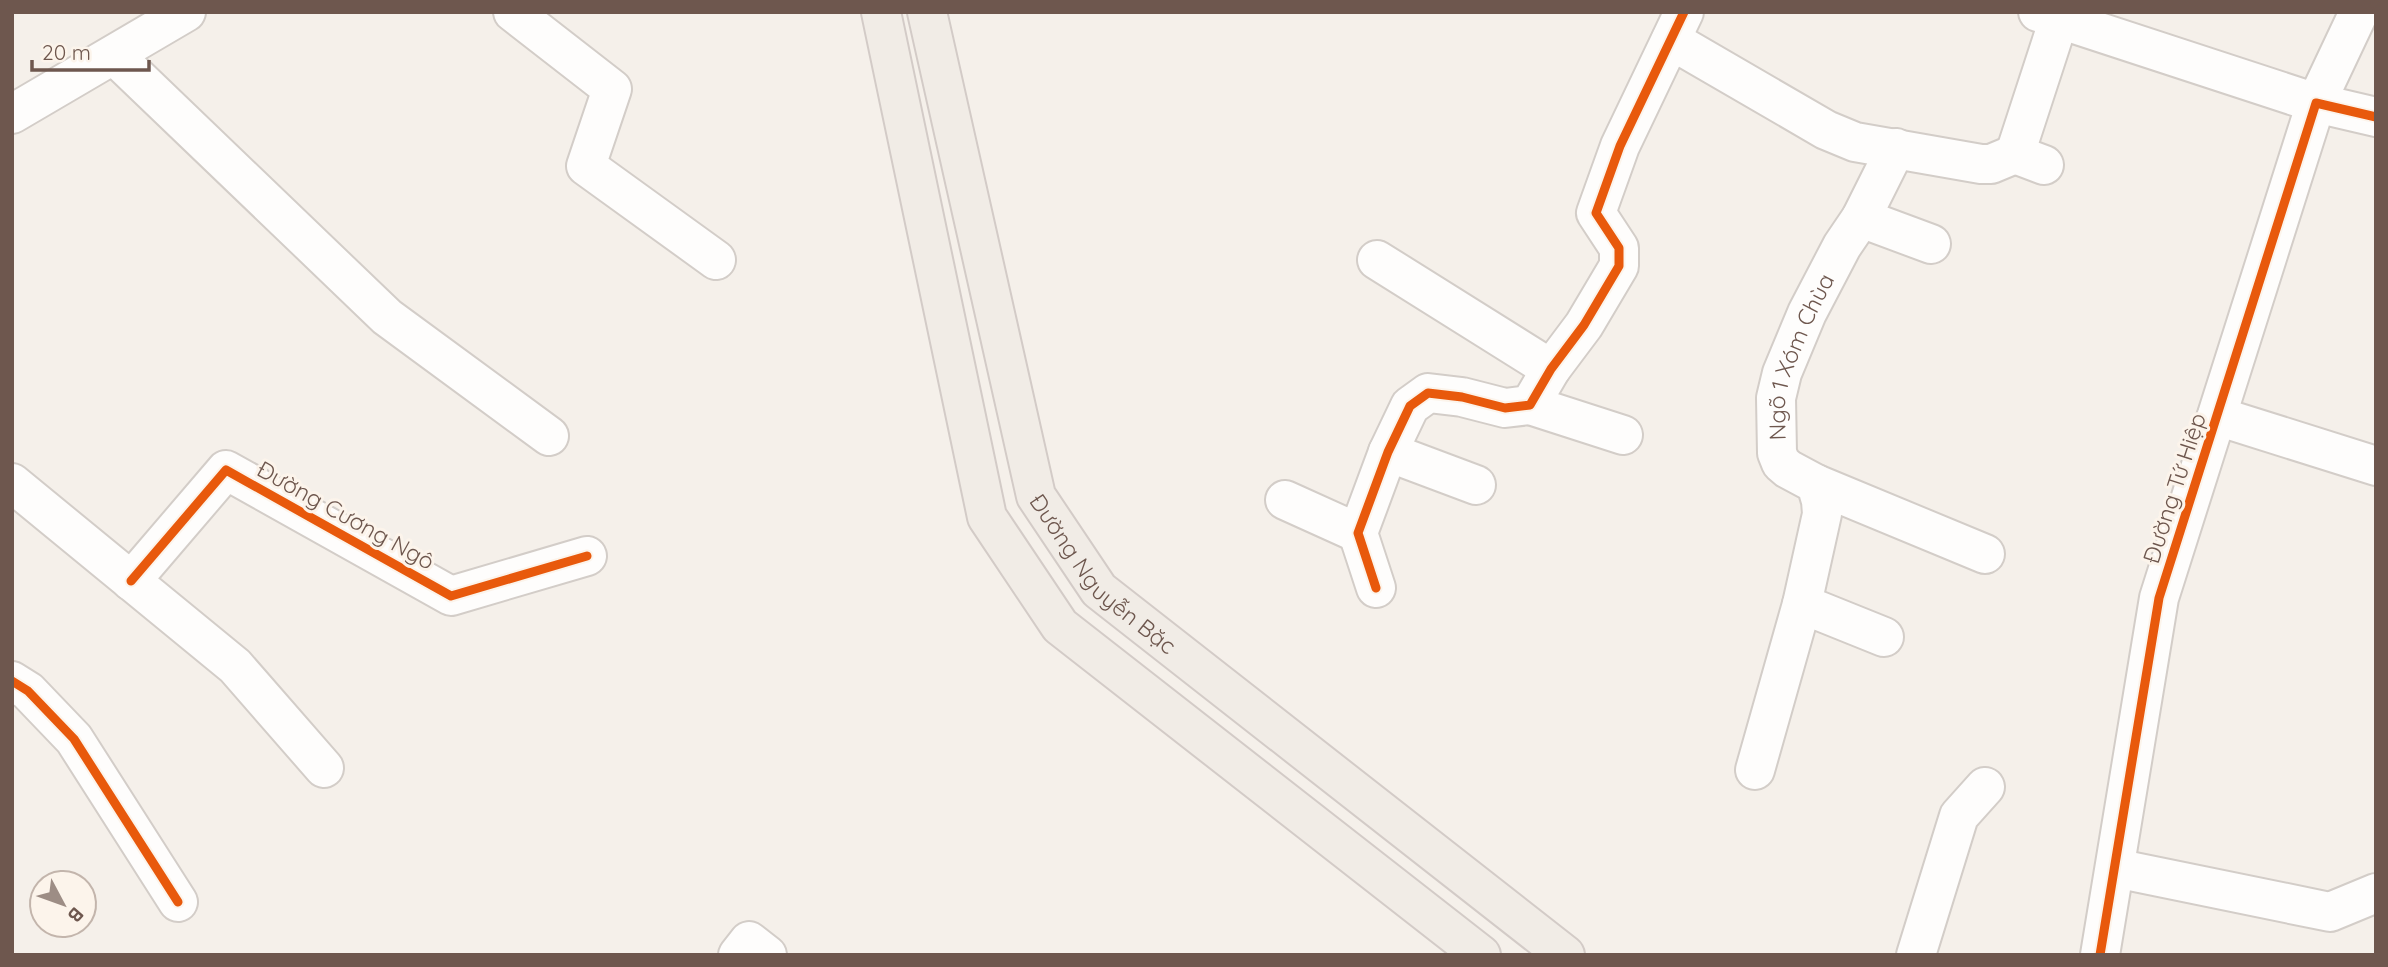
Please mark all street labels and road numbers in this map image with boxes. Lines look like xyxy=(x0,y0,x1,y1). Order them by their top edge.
street label: Ngõ 1 Xóm Chùa xyxy=(1761,268,1840,441)
street label: Đường Tứ Hiệp xyxy=(2136,409,2212,567)
street label: Đường Cương Ngô xyxy=(252,454,440,576)
street label: Đường Nguyễn Bặc xyxy=(1024,488,1183,660)

